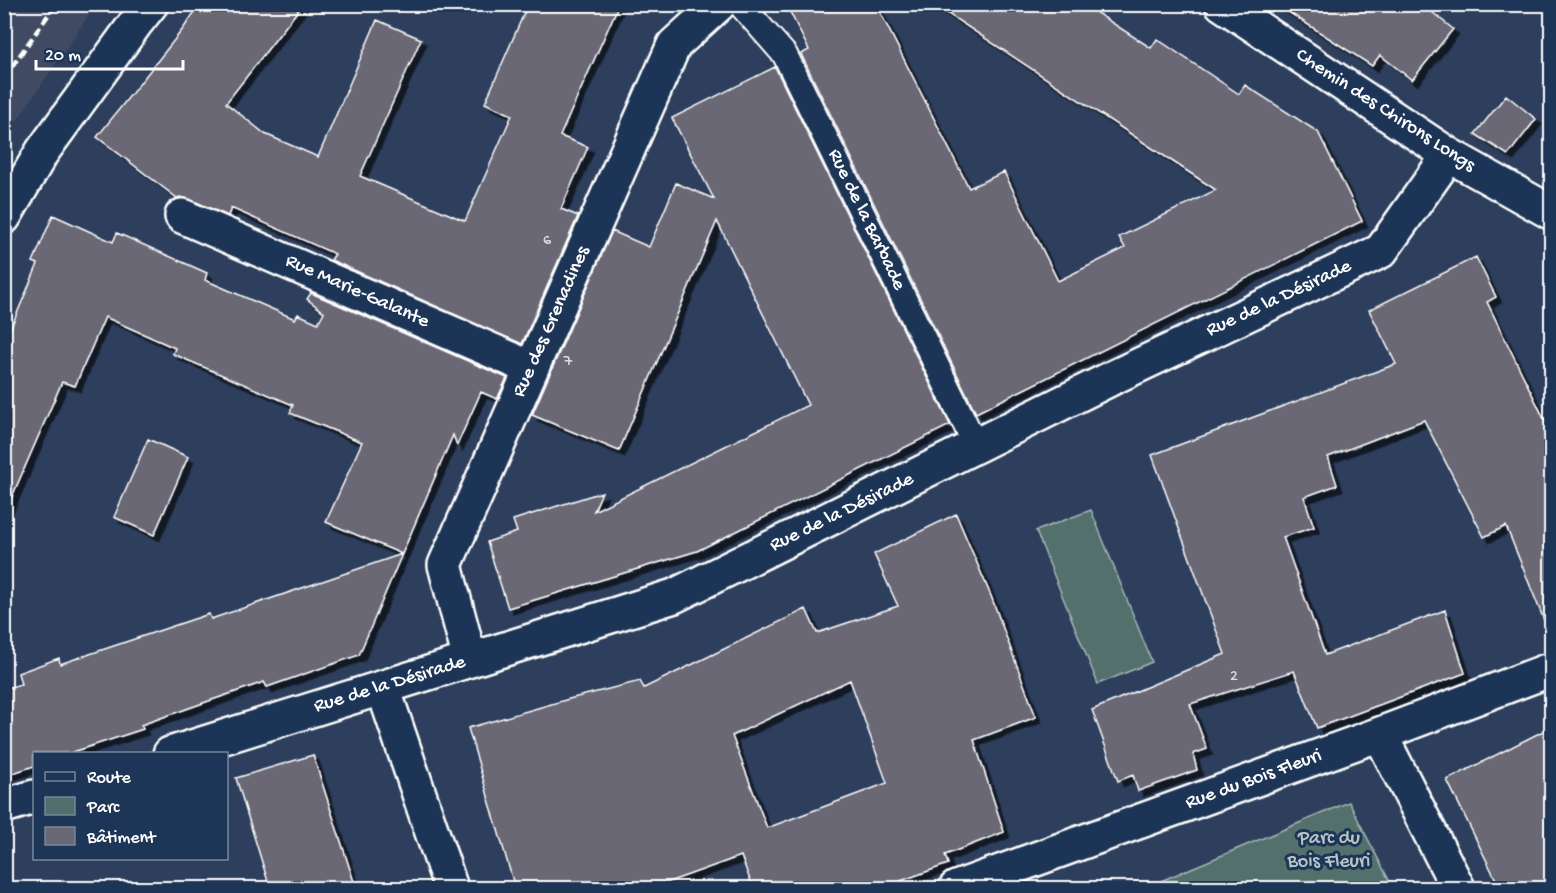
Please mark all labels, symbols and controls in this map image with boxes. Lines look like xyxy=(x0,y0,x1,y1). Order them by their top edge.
scale bar xyxy=(36,33,183,71)
street label: Chemin des Chirons Longs xyxy=(1291,44,1480,178)
text: 20 m xyxy=(45,46,81,67)
street label: Rue de la Barbade xyxy=(822,146,910,295)
house number: 6 xyxy=(543,232,552,251)
street label: Rue des Grenadines xyxy=(508,242,596,401)
street label: Rue Marie-Galante xyxy=(281,250,433,334)
street label: Rue de la Désirade xyxy=(1203,255,1356,343)
house number: 7 xyxy=(563,353,573,372)
street label: Rue de la Désirade xyxy=(766,468,918,558)
street label: Rue de la Désirade xyxy=(311,651,469,719)
house number: 2 xyxy=(1230,668,1238,687)
street label: Rue du Bois Fleuri xyxy=(1183,745,1325,815)
legend xyxy=(33,752,228,860)
text: Route xyxy=(87,768,132,789)
text: Parc xyxy=(86,798,120,819)
text: Bâtiment xyxy=(86,828,157,849)
park label: Parc du Bois Fleuri xyxy=(1287,828,1370,874)

